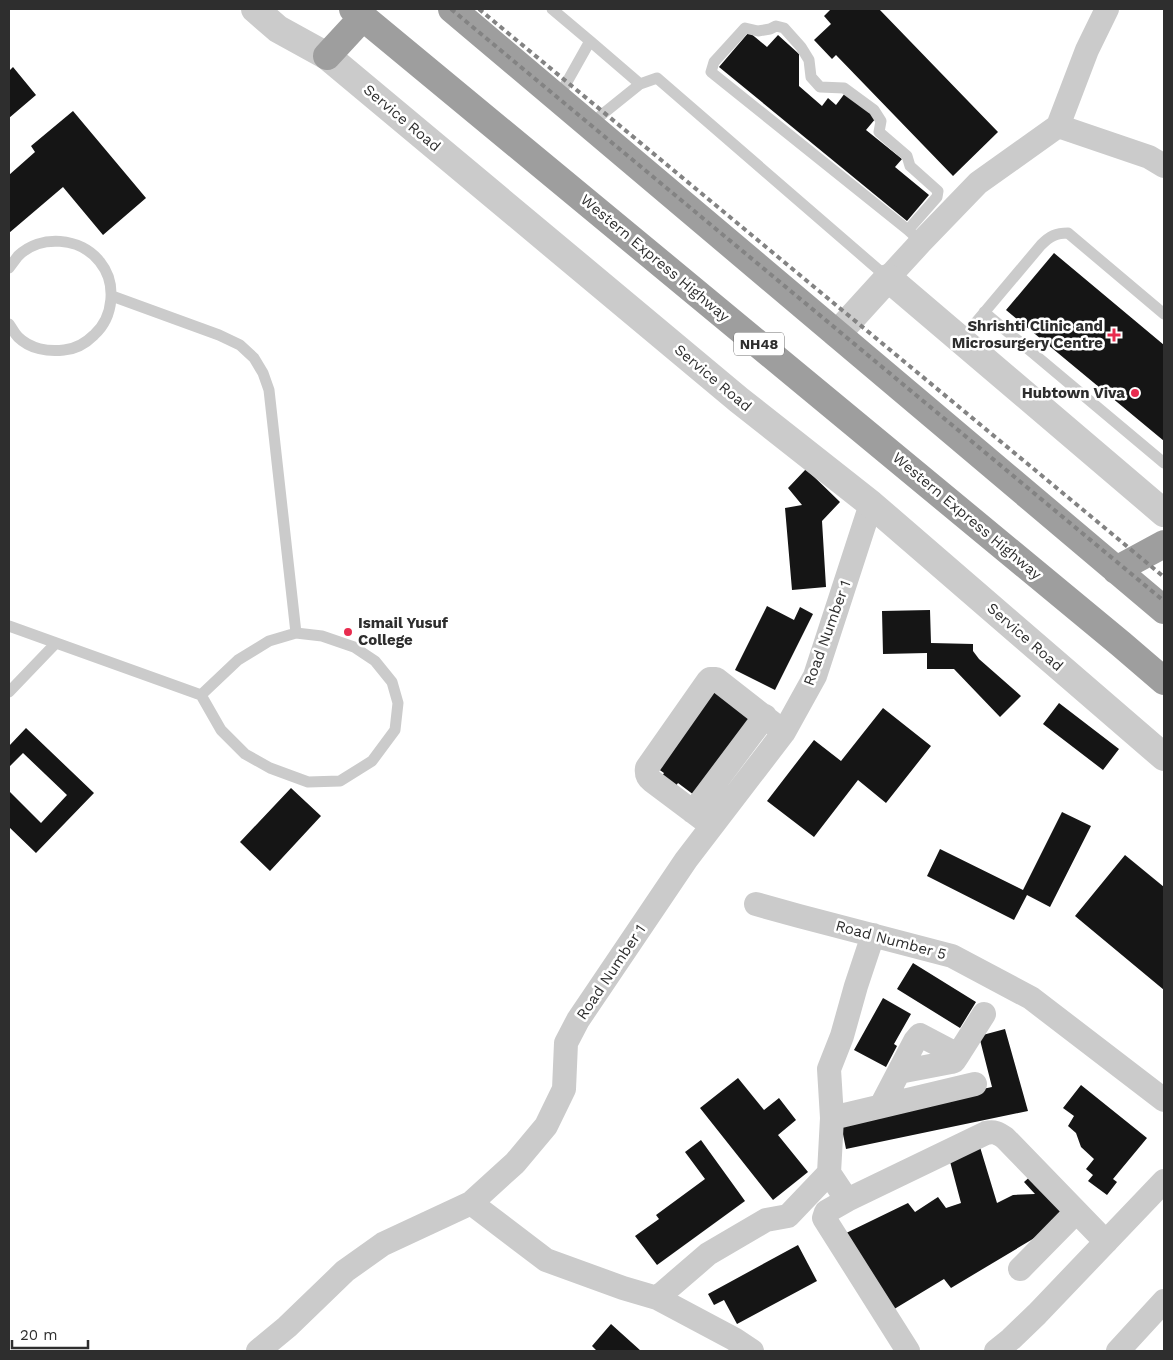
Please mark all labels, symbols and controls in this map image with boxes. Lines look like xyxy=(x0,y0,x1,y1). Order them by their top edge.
street label: Service Road xyxy=(360,81,444,155)
street label: Western Express Highway xyxy=(577,190,733,326)
place label: Shrishti Clinic and Microsurgery Centre xyxy=(952,317,1103,352)
marker: Shrishti Clinic and Microsurgery Centre xyxy=(1107,328,1121,342)
road number: NH48 xyxy=(734,332,784,356)
street label: Service Road xyxy=(671,341,755,415)
place label: Hubtown Viva xyxy=(1022,384,1125,402)
marker: Hubtown Viva xyxy=(1129,387,1141,399)
street label: Western Express Highway xyxy=(889,448,1045,584)
street label: Road Number 1 xyxy=(800,578,854,688)
street label: Service Road xyxy=(983,599,1067,675)
place label: Ismail Yusuf College xyxy=(358,614,449,649)
marker: Ismail Yusuf College xyxy=(342,626,354,638)
street label: Road Number 5 xyxy=(834,917,948,963)
street label: Road Number 1 xyxy=(573,921,649,1023)
scale bar xyxy=(12,1318,89,1350)
text: 20 m xyxy=(20,1326,58,1344)

